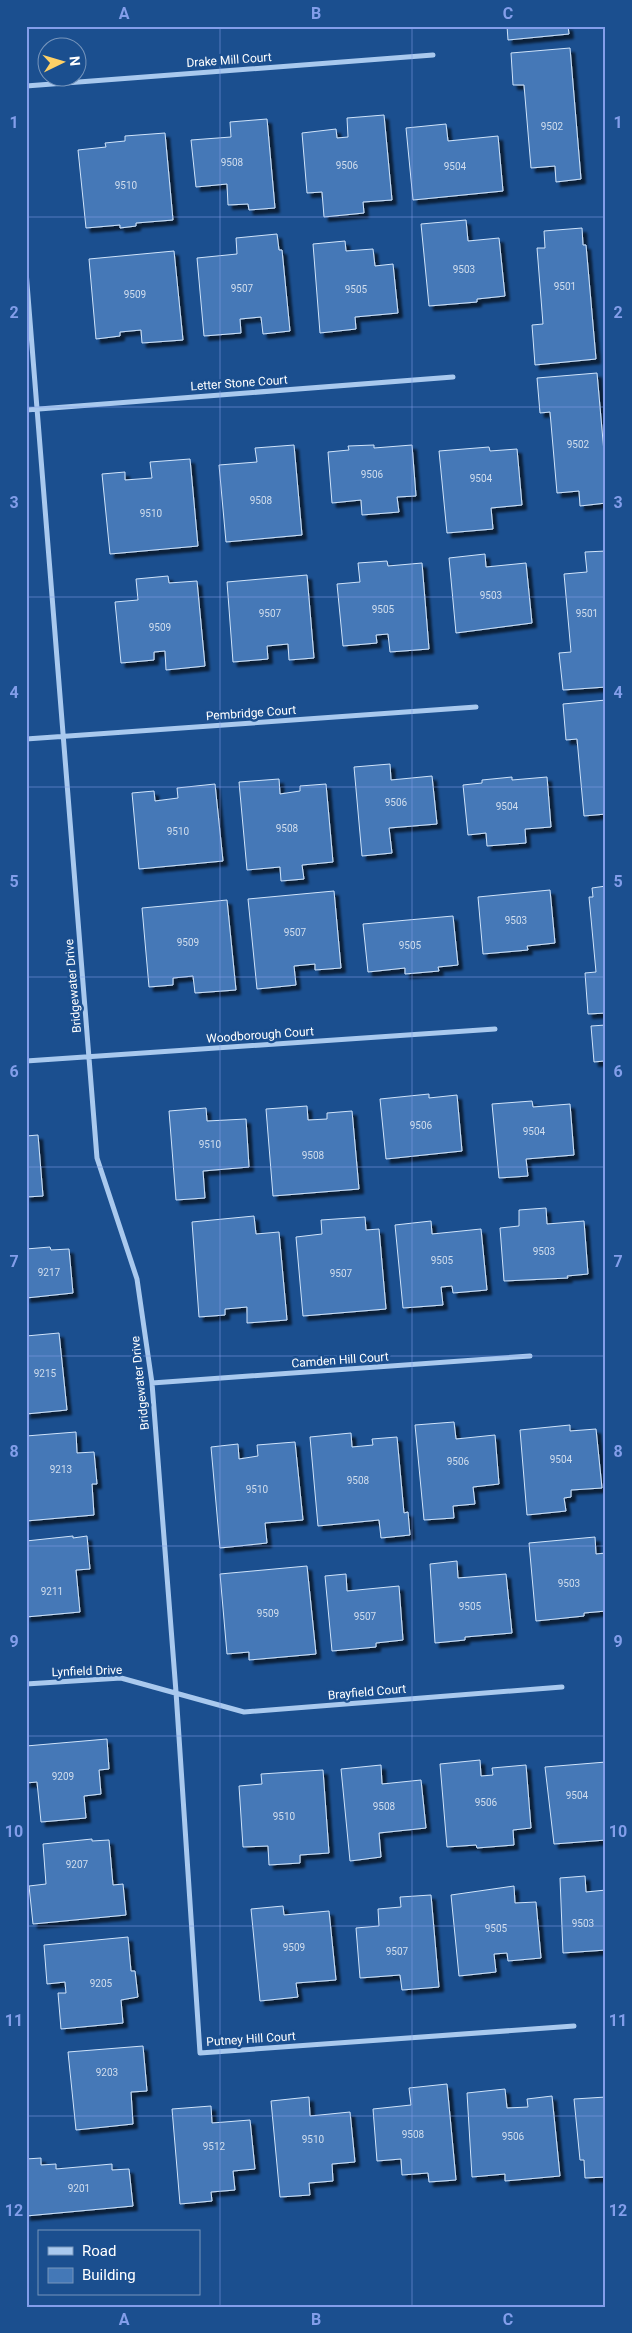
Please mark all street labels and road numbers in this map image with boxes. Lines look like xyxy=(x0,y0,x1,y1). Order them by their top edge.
street label: Drake Mill Court xyxy=(186,50,272,70)
street label: Letter Stone Court xyxy=(190,373,288,393)
street label: Pembridge Court xyxy=(205,703,297,723)
street label: Bridgewater Drive xyxy=(62,938,84,1034)
street label: Woodborough Court xyxy=(206,1024,314,1046)
street label: Bridgewater Drive xyxy=(128,1335,152,1431)
street label: Camden Hill Court xyxy=(291,1350,389,1370)
street label: Lynfield Drive xyxy=(51,1663,123,1679)
street label: Brayfield Court xyxy=(327,1682,407,1702)
street label: Putney Hill Court xyxy=(206,2029,296,2049)

